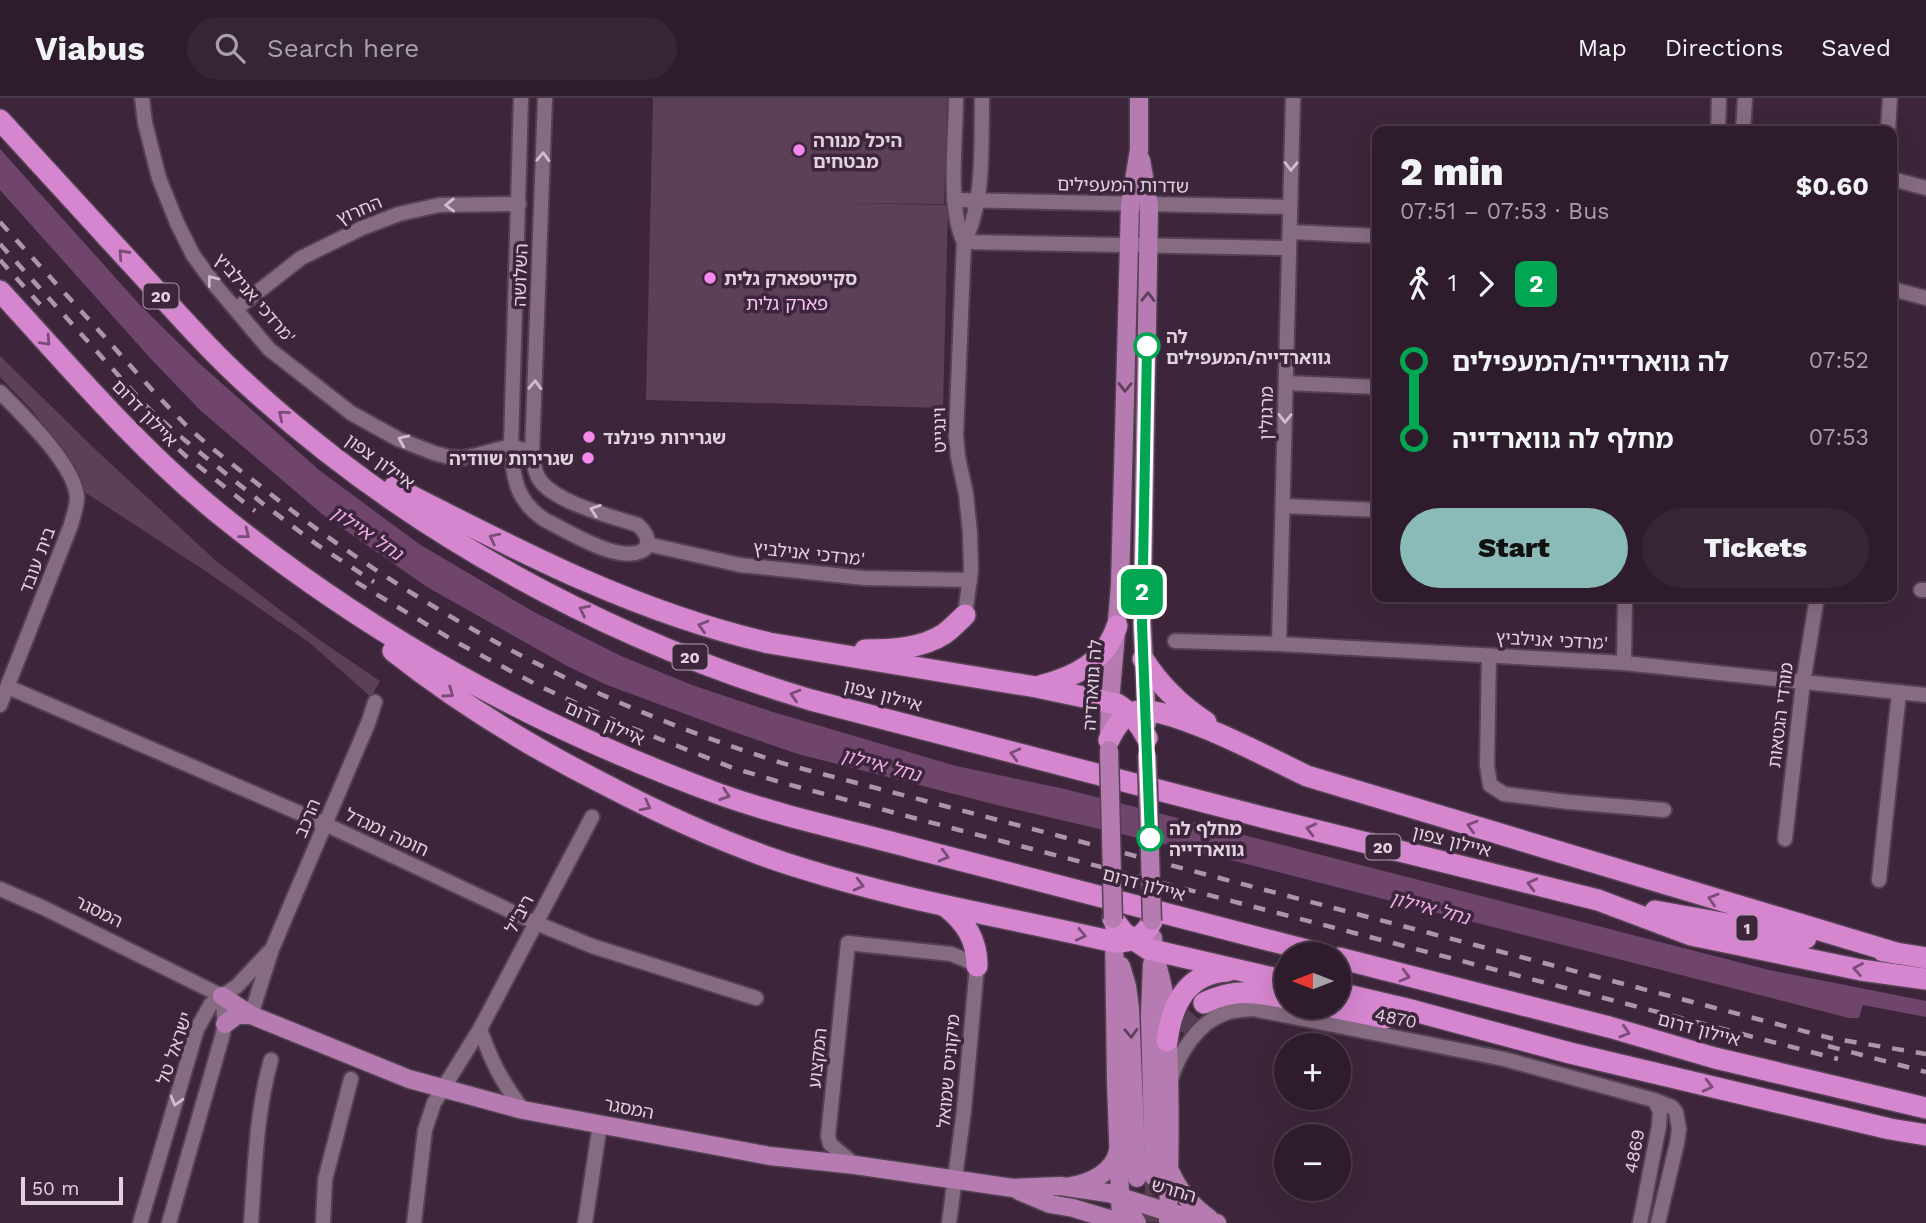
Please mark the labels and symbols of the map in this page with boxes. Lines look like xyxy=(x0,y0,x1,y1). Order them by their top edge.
place label: היכל מנורה מבטחים xyxy=(813,130,902,172)
marker: היכל מנורה מבטחים xyxy=(791,142,807,158)
one-way arrow xyxy=(535,151,551,162)
one-way arrow xyxy=(1284,161,1299,172)
street label: שדרות המעפילים xyxy=(1057,173,1189,197)
street label: החרוץ xyxy=(333,191,385,229)
one-way arrow xyxy=(445,197,455,213)
street label: השלושה xyxy=(508,243,532,307)
one-way arrow xyxy=(118,249,131,262)
street label: מרדכי אנילביץ' xyxy=(210,249,300,347)
place label: סקייטפארק גלית xyxy=(724,268,857,289)
marker: סקייטפארק גלית xyxy=(702,270,718,286)
one-way arrow xyxy=(207,276,220,288)
road number: 20 xyxy=(144,284,178,308)
one-way arrow xyxy=(1140,291,1156,301)
park label: פארק גלית xyxy=(746,293,828,314)
place label: לה גווארדייה/המעפילים xyxy=(1166,326,1331,368)
one-way arrow xyxy=(38,333,50,346)
marker: לה גווארדייה/המעפילים xyxy=(1134,333,1160,359)
street label: איילון דרום xyxy=(108,375,182,451)
one-way arrow xyxy=(527,379,543,389)
one-way arrow xyxy=(1117,383,1133,393)
street label: מרגולין xyxy=(1255,386,1277,440)
street label: וינגייט xyxy=(928,407,950,453)
one-way arrow xyxy=(278,411,290,424)
one-way arrow xyxy=(1277,413,1292,424)
place label: שגרירות פינלנד xyxy=(603,427,726,448)
street label: איילון צפון xyxy=(341,429,419,493)
marker: שגרירות פינלנד xyxy=(581,429,597,445)
one-way arrow xyxy=(398,434,410,448)
place label: שגרירות שוודיה xyxy=(449,448,574,469)
marker: שגרירות שוודיה xyxy=(580,450,596,466)
water label: נחל איילון xyxy=(327,501,408,566)
one-way arrow xyxy=(589,504,601,518)
street label: בית עובד xyxy=(15,524,59,596)
one-way arrow xyxy=(238,525,250,538)
one-way arrow xyxy=(489,533,501,547)
street label: מרדכי אנילביץ' xyxy=(752,537,866,569)
line badge: 2 xyxy=(1119,569,1165,615)
one-way arrow xyxy=(579,605,591,619)
one-way arrow xyxy=(698,619,710,634)
street label: מרדכי אנילביץ' xyxy=(1495,627,1609,653)
street label: לה גווארדיה xyxy=(1078,639,1106,731)
road number: 20 xyxy=(672,644,708,670)
street label: מורדי הגטאות xyxy=(1763,661,1797,769)
street label: איילון צפון xyxy=(842,674,924,716)
one-way arrow xyxy=(441,685,454,697)
one-way arrow xyxy=(789,689,801,704)
street label: איילון דרום xyxy=(562,696,648,750)
water label: נחל איילון xyxy=(839,743,925,787)
one-way arrow xyxy=(1009,748,1021,762)
one-way arrow xyxy=(719,787,731,801)
street label: הרכב xyxy=(290,796,324,840)
one-way arrow xyxy=(639,797,651,811)
street label: חומה ומגדל xyxy=(342,804,432,860)
place label: מחלף לה גווארדייה xyxy=(1169,818,1244,860)
one-way arrow xyxy=(1466,820,1479,834)
street label: איילון צפון xyxy=(1411,821,1493,861)
one-way arrow xyxy=(1305,823,1317,838)
marker: מחלף לה גווארדייה xyxy=(1137,825,1163,851)
road number: 20 xyxy=(1366,834,1400,860)
one-way arrow xyxy=(938,848,950,862)
street label: איילון דרום xyxy=(1100,863,1188,905)
one-way arrow xyxy=(853,877,865,891)
one-way arrow xyxy=(1526,878,1538,892)
water label: נחל איילון xyxy=(1388,886,1474,930)
street label: המסגר xyxy=(72,890,126,932)
street label: ריב"ל xyxy=(500,891,538,937)
one-way arrow xyxy=(1708,892,1720,907)
road number: 1 xyxy=(1736,916,1758,940)
one-way arrow xyxy=(1075,926,1087,941)
north arrow xyxy=(1274,942,1351,1018)
one-way arrow xyxy=(1852,962,1864,977)
one-way arrow xyxy=(1399,968,1411,982)
street label: 4870 xyxy=(1373,1004,1419,1032)
street label: איילון דרום xyxy=(1655,1008,1743,1050)
street label: ישראל טל xyxy=(152,1009,196,1087)
street label: מיקוניס שמואל xyxy=(933,1013,963,1129)
one-way arrow xyxy=(1619,1024,1631,1039)
street label: המקצוע xyxy=(803,1027,831,1089)
one-way arrow xyxy=(1124,1028,1139,1039)
one-way arrow xyxy=(1702,1077,1714,1092)
street label: המסגר xyxy=(602,1093,656,1123)
one-way arrow xyxy=(169,1095,184,1107)
street label: 4869 xyxy=(1619,1127,1649,1175)
scale bar xyxy=(21,1174,122,1206)
street label: החרש xyxy=(1149,1174,1199,1206)

